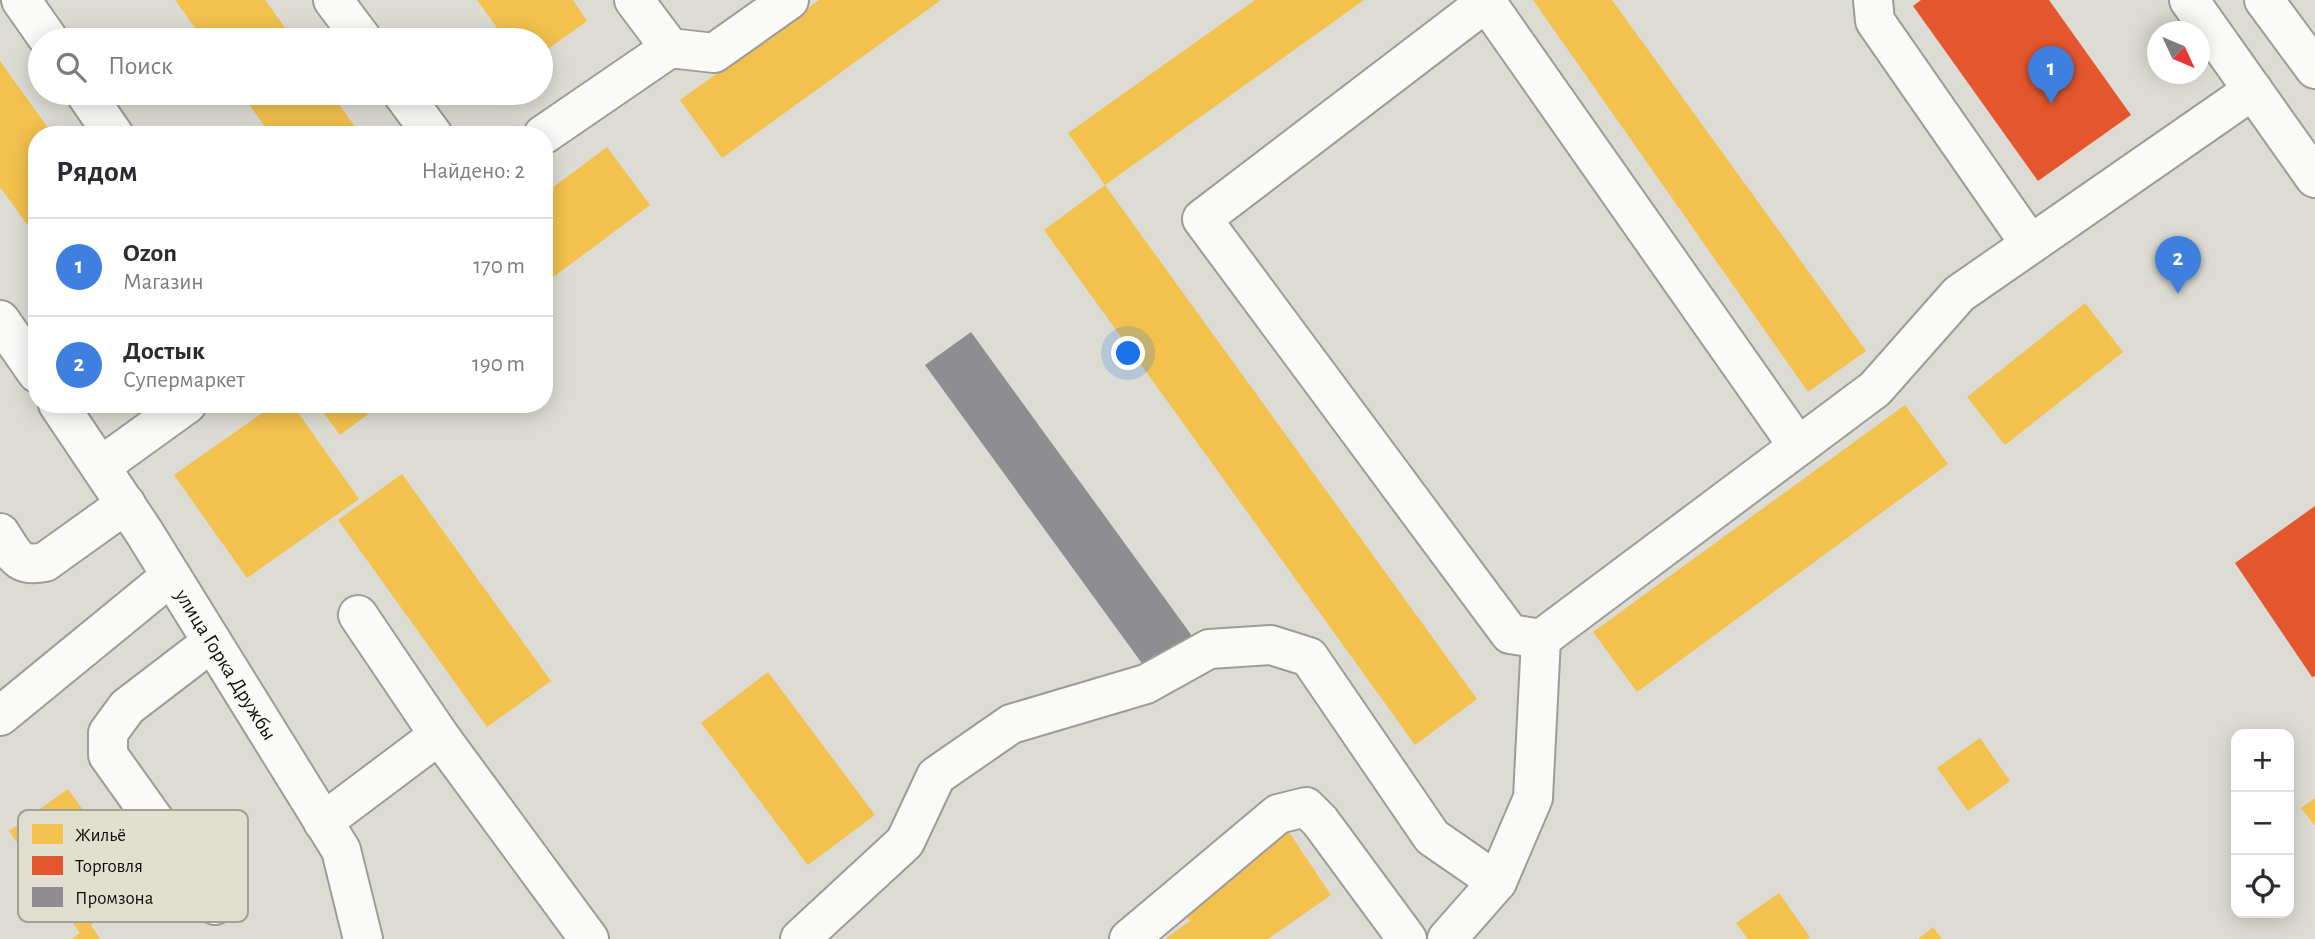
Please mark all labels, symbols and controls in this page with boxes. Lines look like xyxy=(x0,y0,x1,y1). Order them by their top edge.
north arrow xyxy=(2147,21,2210,84)
search box xyxy=(28,28,553,105)
pin: 1 xyxy=(2028,46,2074,104)
icon: search xyxy=(52,48,90,86)
text: Поиск xyxy=(108,53,173,79)
text: Рядом xyxy=(56,157,138,187)
text: Найдено: 2 xyxy=(422,160,525,183)
pin: 2 xyxy=(2155,236,2201,294)
text: Ozon xyxy=(123,240,177,266)
text: 1 xyxy=(75,255,83,278)
text: 170 m xyxy=(473,255,525,278)
text: Магазин xyxy=(123,271,204,294)
your location xyxy=(1111,336,1145,370)
text: Достык xyxy=(123,338,205,364)
text: 2 xyxy=(74,353,84,376)
text: 190 m xyxy=(472,353,525,376)
text: Супермаркет xyxy=(123,369,245,392)
street label: улица Горка Дружбы xyxy=(171,585,280,744)
map controls xyxy=(2231,729,2294,918)
button: + xyxy=(2231,729,2294,792)
button: − xyxy=(2231,792,2294,855)
legend xyxy=(18,810,248,922)
text: Жильё xyxy=(75,826,126,845)
button: locate xyxy=(2231,855,2294,918)
text: Торговля xyxy=(75,857,143,876)
text: Промзона xyxy=(75,889,154,908)

